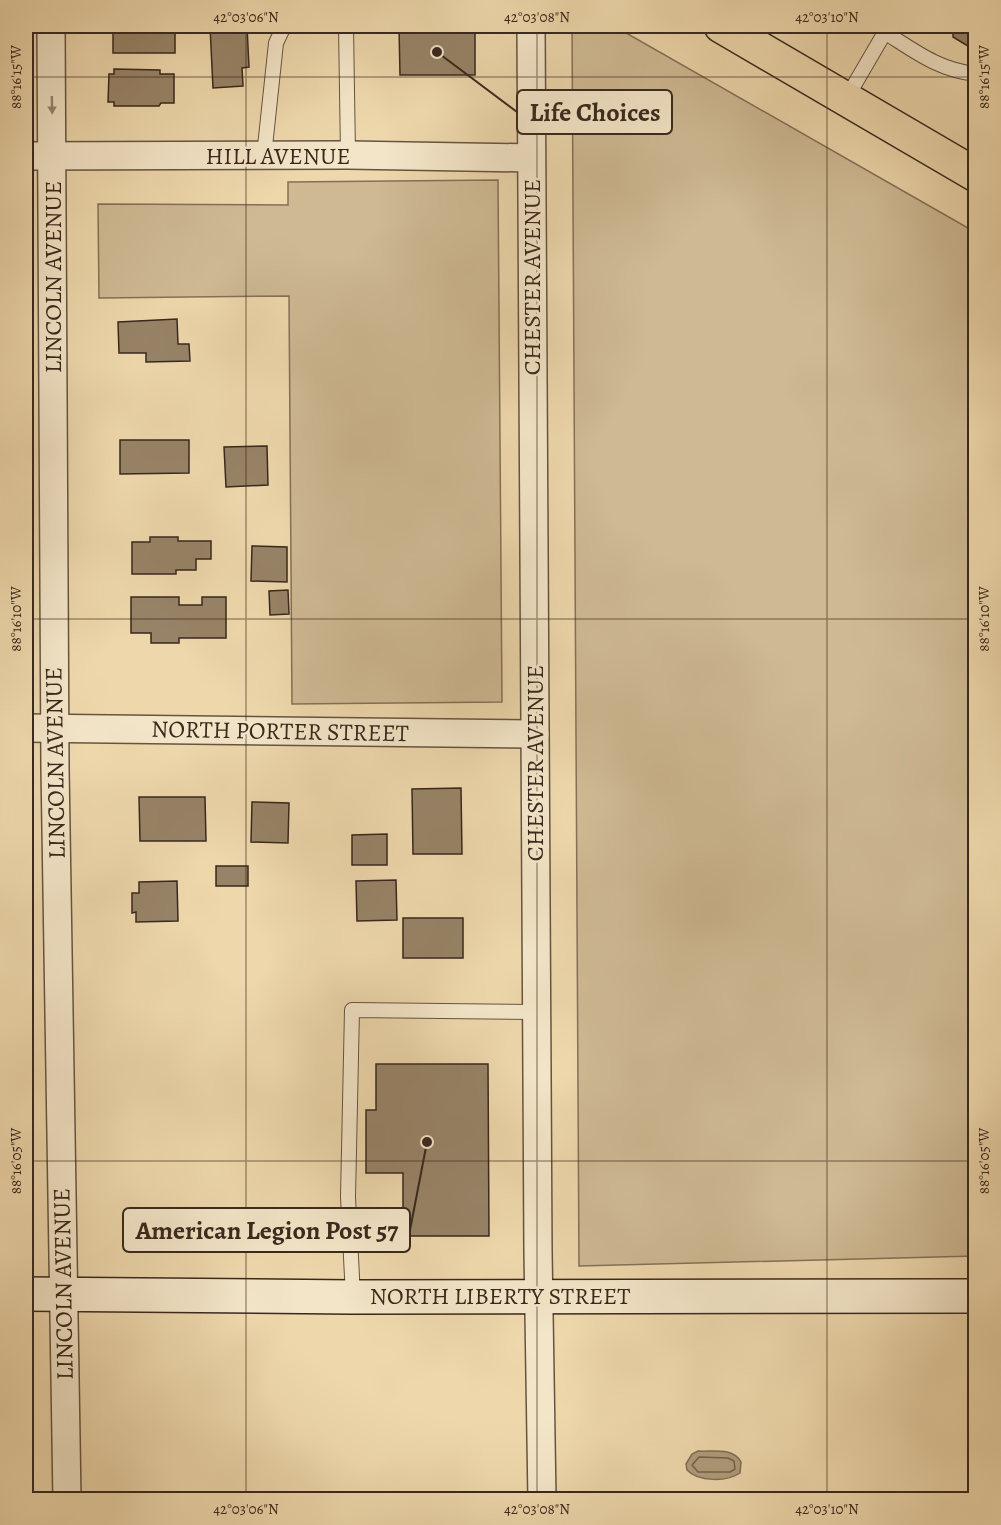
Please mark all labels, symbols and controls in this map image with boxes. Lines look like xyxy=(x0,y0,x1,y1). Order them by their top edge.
text: 42°03'06"N xyxy=(213,7,279,27)
text: 42°03'08"N xyxy=(504,7,570,27)
text: 42°03'10"N xyxy=(795,7,859,27)
text: 88°16'15"W xyxy=(6,45,26,109)
text: 88°16'15"W xyxy=(974,45,994,109)
callout: Life Choices xyxy=(517,90,672,134)
one-way arrow xyxy=(47,95,57,114)
text: Life Choices xyxy=(529,95,661,130)
street label: HILL AVENUE xyxy=(206,140,350,172)
street label: CHESTER AVENUE xyxy=(516,179,548,375)
street label: LINCOLN AVENUE xyxy=(37,181,69,373)
text: 88°16'10"W xyxy=(6,586,26,652)
text: 88°16'10"W xyxy=(974,586,994,652)
street label: CHESTER AVENUE xyxy=(519,665,551,861)
street label: LINCOLN AVENUE xyxy=(37,667,73,859)
street label: NORTH PORTER STREET xyxy=(151,713,409,749)
text: 88°16'05"W xyxy=(6,1128,26,1194)
text: 88°16'05"W xyxy=(974,1128,994,1194)
street label: LINCOLN AVENUE xyxy=(45,1188,81,1380)
callout: American Legion Post 57 xyxy=(123,1208,410,1252)
text: American Legion Post 57 xyxy=(135,1213,399,1248)
street label: NORTH LIBERTY STREET xyxy=(370,1280,630,1312)
text: 42°03'06"N xyxy=(213,1499,279,1519)
text: 42°03'08"N xyxy=(504,1499,570,1519)
text: 42°03'10"N xyxy=(795,1499,859,1519)

